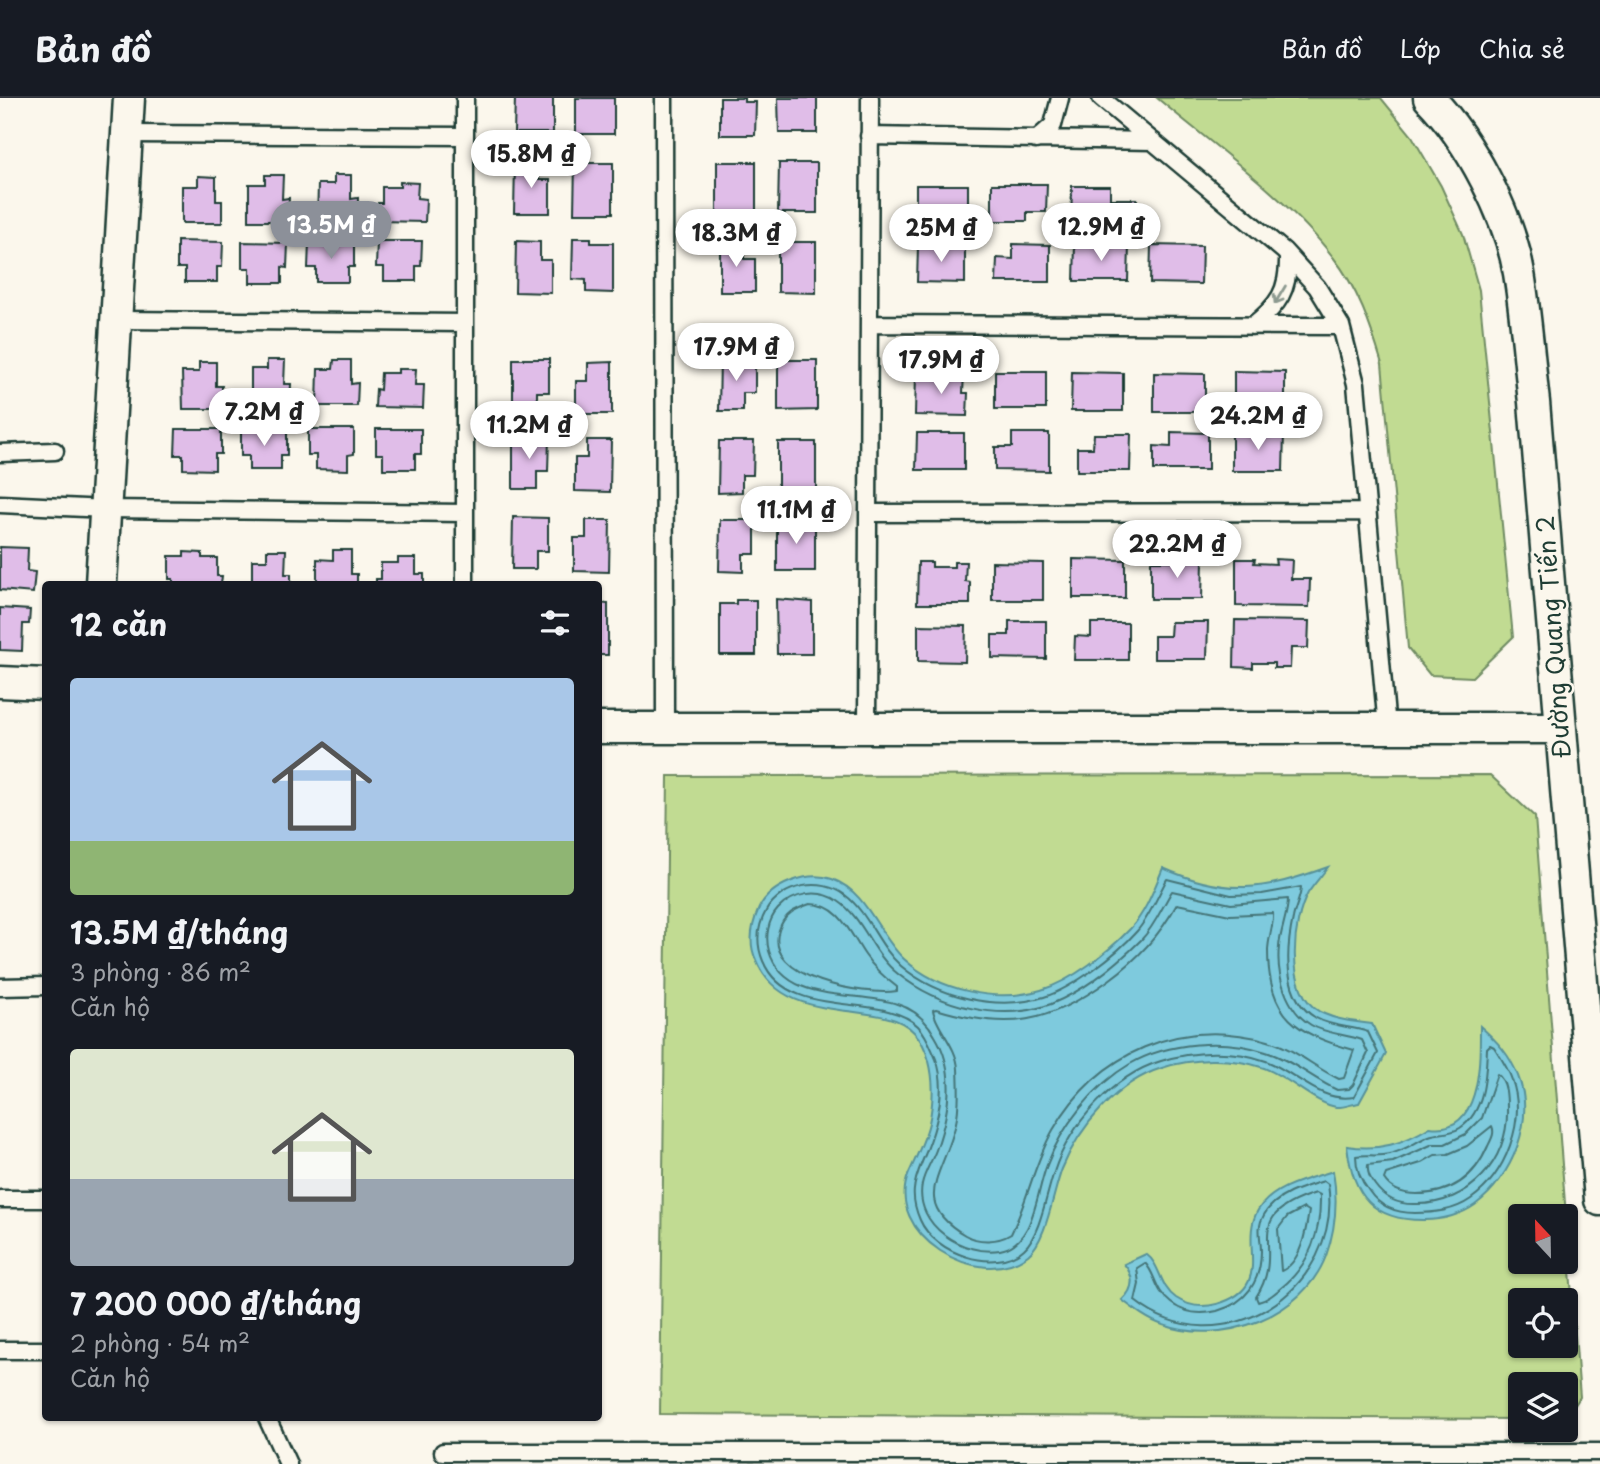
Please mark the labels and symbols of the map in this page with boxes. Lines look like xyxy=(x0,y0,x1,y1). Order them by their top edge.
pin: 15.8M ₫ xyxy=(466,130,596,190)
pin: 13.5M ₫ xyxy=(266,202,396,261)
pin: 25M ₫ xyxy=(892,204,990,264)
pin: 12.9M ₫ xyxy=(1036,204,1166,263)
pin: 18.3M ₫ xyxy=(671,209,801,269)
one-way arrow xyxy=(1272,285,1286,305)
pin: 17.9M ₫ xyxy=(671,324,801,383)
pin: 17.9M ₫ xyxy=(876,336,1006,396)
pin: 7.2M ₫ xyxy=(207,388,321,448)
pin: 24.2M ₫ xyxy=(1193,392,1323,452)
pin: 11.2M ₫ xyxy=(464,402,594,461)
pin: 11.1M ₫ xyxy=(731,486,861,546)
street label: Đường Quang Tiến 2 xyxy=(1526,514,1578,760)
pin: 22.2M ₫ xyxy=(1112,520,1242,580)
north arrow xyxy=(1508,1204,1578,1274)

